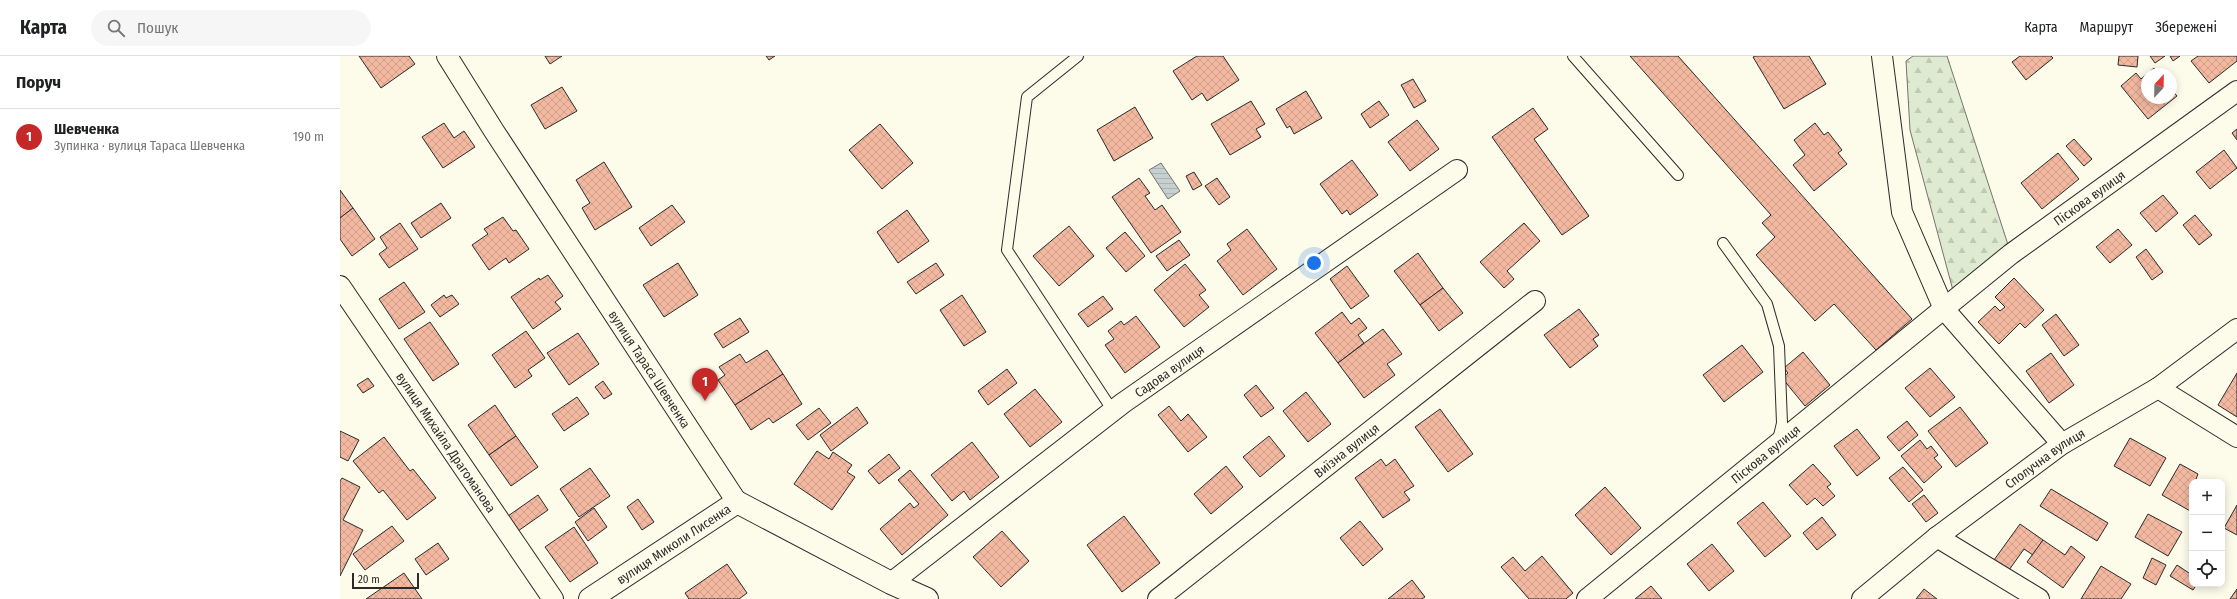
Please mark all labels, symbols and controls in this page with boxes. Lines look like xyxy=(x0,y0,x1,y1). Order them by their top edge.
search box xyxy=(91,10,371,46)
text: Карта xyxy=(20,16,67,39)
icon: search xyxy=(105,17,127,39)
text: Пошук xyxy=(137,19,178,37)
text: Карта xyxy=(2024,19,2058,36)
text: Маршрут xyxy=(2080,19,2133,36)
text: Збережені xyxy=(2155,19,2217,36)
north arrow xyxy=(2141,68,2177,104)
text: Поруч xyxy=(16,72,61,93)
text: Шевченка xyxy=(54,120,119,138)
text: 1 xyxy=(26,129,32,144)
text: 190 m xyxy=(293,129,324,144)
text: Зупинка · вулиця Тараса Шевченка xyxy=(54,138,245,153)
street label: Піскова вулиця xyxy=(2051,167,2128,229)
your location xyxy=(1304,253,1324,273)
street label: вулиця Тараса Шевченка xyxy=(606,308,693,431)
street label: Садова вулиця xyxy=(1132,342,1207,401)
pin: 1 xyxy=(692,368,718,401)
street label: вулиця Михайла Драгоманова xyxy=(393,370,499,515)
street label: Виїзна вулиця xyxy=(1311,420,1382,481)
street label: Піскова вулиця xyxy=(1728,422,1803,487)
street label: Сполучна вулиця xyxy=(2002,425,2088,492)
map controls xyxy=(2189,479,2225,587)
button: + xyxy=(2189,479,2225,515)
street label: вулиця Миколи Лисенка xyxy=(614,501,734,587)
button: − xyxy=(2189,515,2225,551)
button: locate xyxy=(2189,551,2225,587)
scale bar xyxy=(352,571,419,590)
text: 20 m xyxy=(358,573,380,586)

